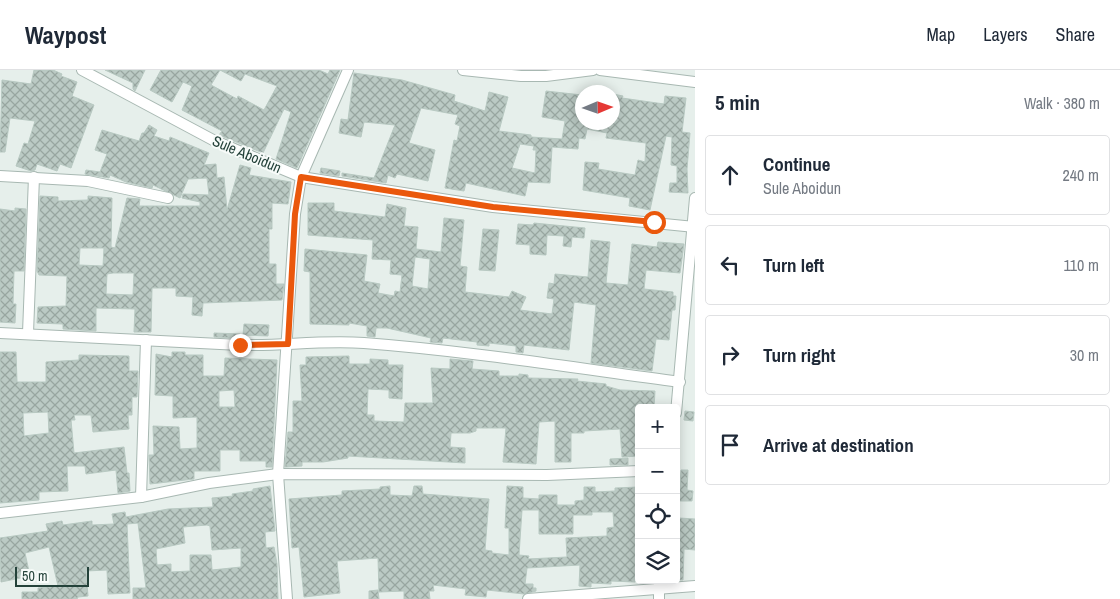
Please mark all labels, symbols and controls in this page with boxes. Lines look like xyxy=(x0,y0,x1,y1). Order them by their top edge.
text: Waypost xyxy=(25,19,106,51)
text: Map xyxy=(927,22,955,47)
text: Layers xyxy=(983,22,1028,47)
text: Share xyxy=(1056,22,1095,47)
north arrow xyxy=(575,85,620,130)
text: 5 min xyxy=(715,88,760,117)
text: Walk · 380 m xyxy=(1024,92,1100,114)
street label: Sule Aboidun xyxy=(209,130,285,178)
text: Continue xyxy=(763,151,831,177)
icon: ahead xyxy=(716,161,744,189)
text: 240 m xyxy=(1063,164,1099,186)
text: Sule Aboidun xyxy=(763,177,841,199)
route start xyxy=(643,211,666,234)
icon: left xyxy=(716,251,744,279)
text: Turn left xyxy=(763,252,824,278)
text: 110 m xyxy=(1063,254,1099,276)
route end xyxy=(229,334,252,357)
icon: right xyxy=(716,341,744,369)
text: Turn right xyxy=(763,342,835,368)
text: 30 m xyxy=(1070,344,1099,366)
map controls xyxy=(635,404,680,584)
button: + xyxy=(635,404,680,449)
icon: arrive xyxy=(716,431,744,459)
text: Arrive at destination xyxy=(763,432,914,458)
button: − xyxy=(635,449,680,494)
button: locate xyxy=(635,494,680,539)
button: layers xyxy=(635,539,680,584)
scale bar xyxy=(15,564,89,587)
text: 50 m xyxy=(22,567,48,585)

